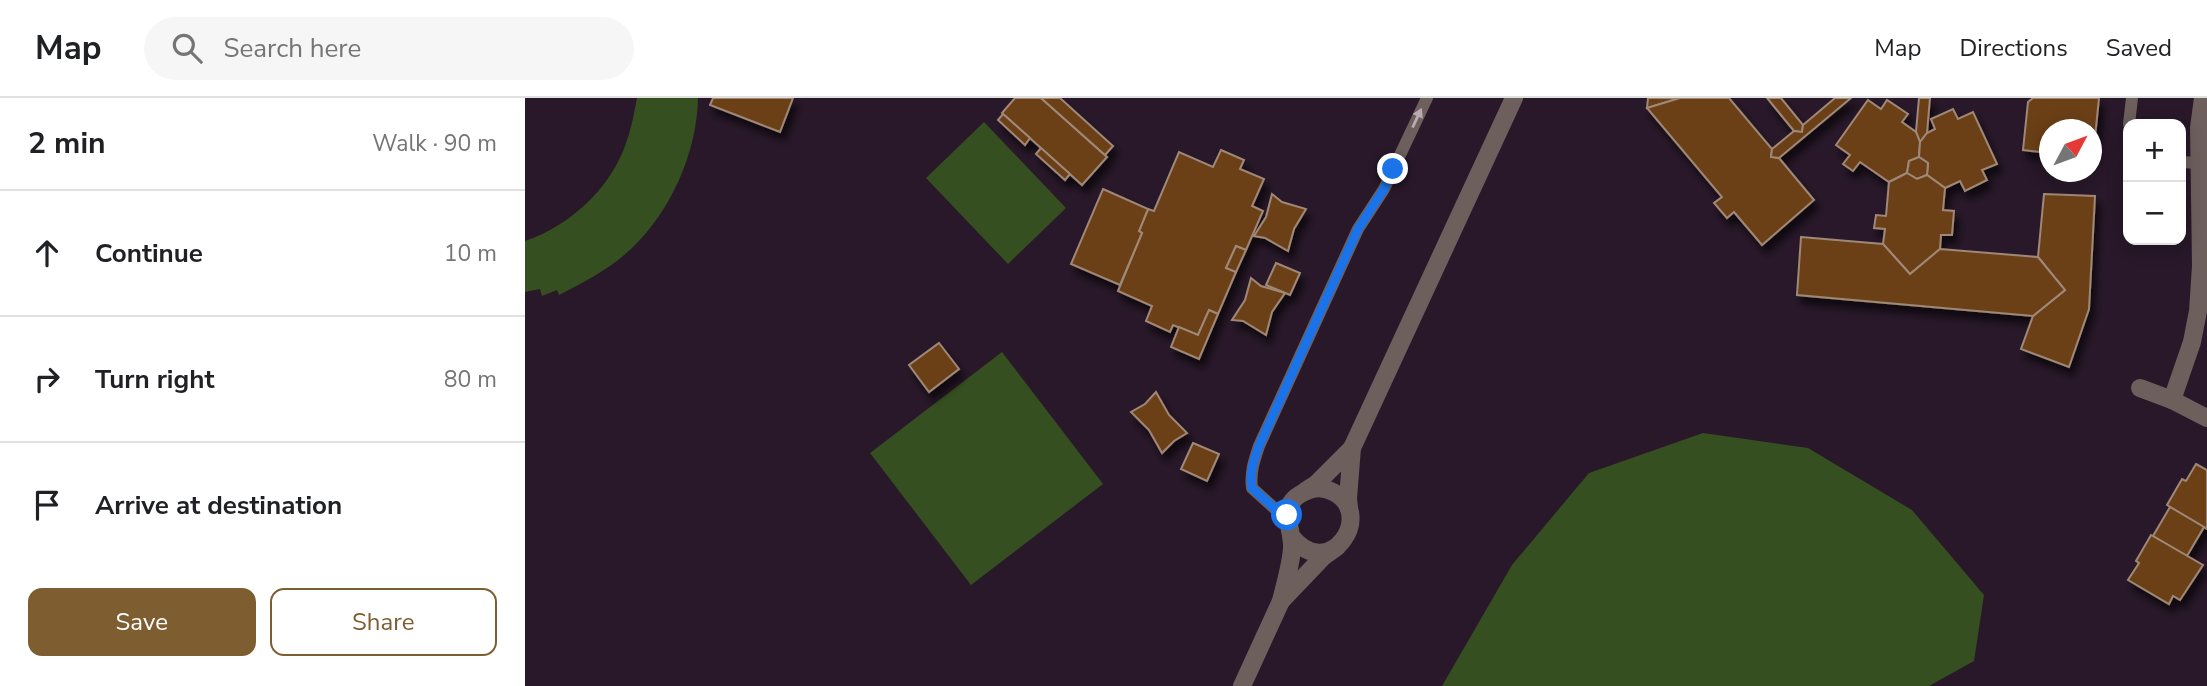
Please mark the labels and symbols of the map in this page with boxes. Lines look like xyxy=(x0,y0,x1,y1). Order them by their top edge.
one-way arrow xyxy=(1411,108,1423,128)
north arrow xyxy=(2039,119,2102,182)
route end xyxy=(1377,153,1408,184)
route start xyxy=(1271,499,1302,530)

